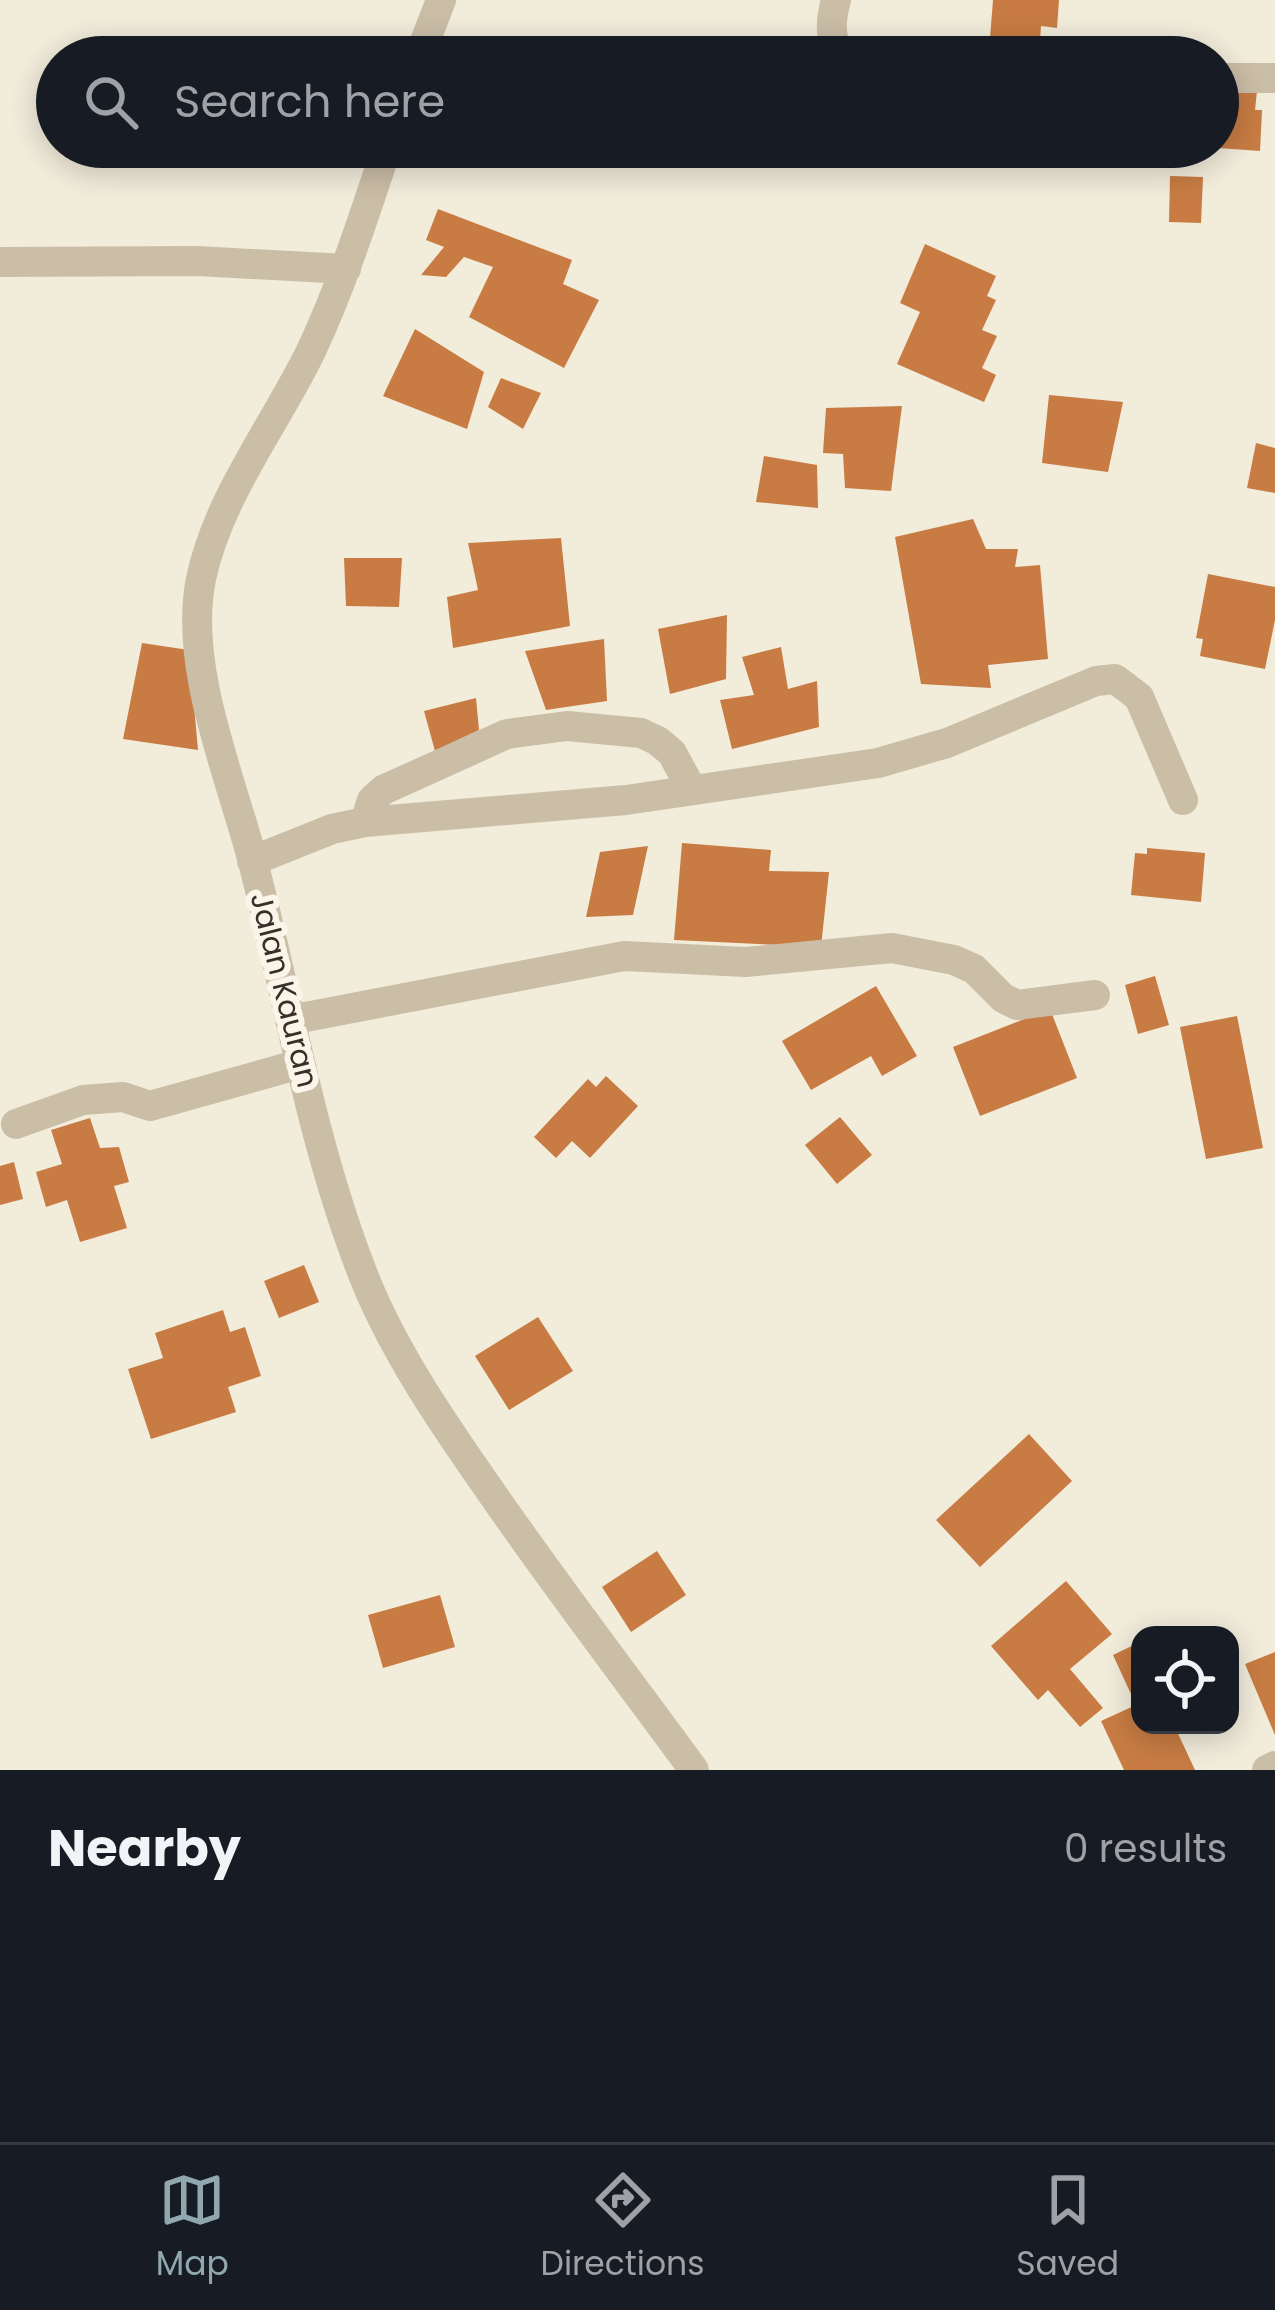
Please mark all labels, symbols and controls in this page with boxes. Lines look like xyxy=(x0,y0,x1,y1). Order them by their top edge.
search box xyxy=(36,36,1239,168)
icon: search xyxy=(78,69,144,135)
text: Search here xyxy=(174,70,445,133)
street label: Jalan Kauran xyxy=(240,888,329,1092)
map controls xyxy=(1131,1626,1239,1734)
button: locate xyxy=(1131,1626,1239,1734)
text: Nearby xyxy=(48,1812,241,1884)
text: 0 results xyxy=(1064,1821,1227,1876)
tab: Map xyxy=(156,2167,229,2289)
tab: Directions xyxy=(541,2167,704,2289)
tab: Saved xyxy=(1016,2167,1119,2289)

